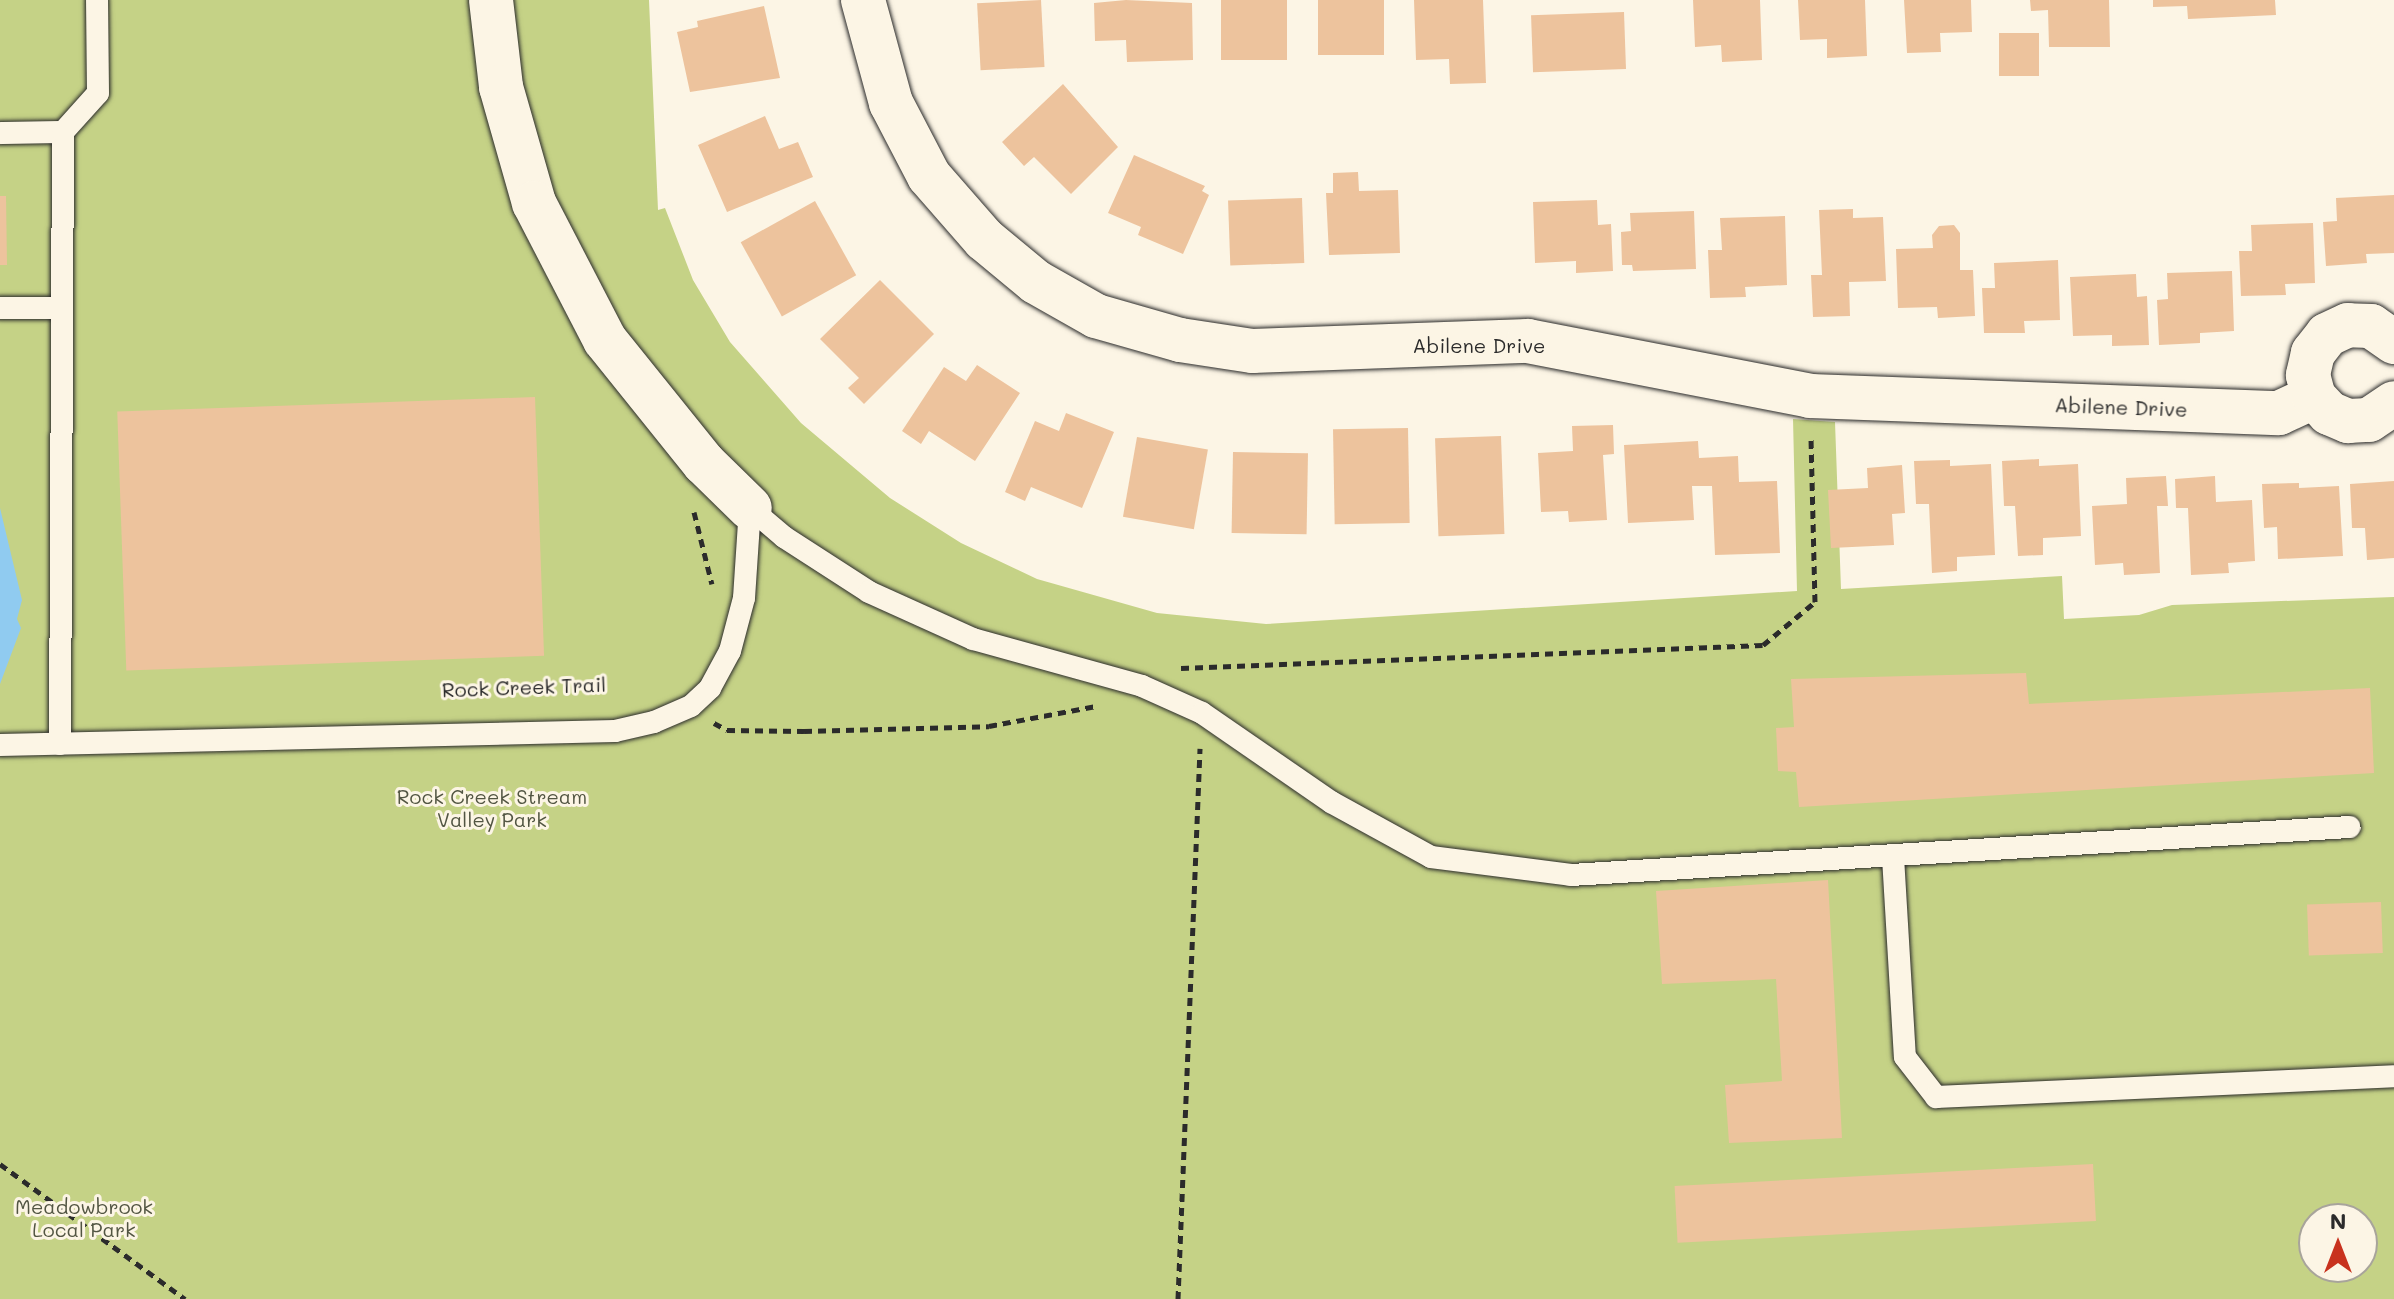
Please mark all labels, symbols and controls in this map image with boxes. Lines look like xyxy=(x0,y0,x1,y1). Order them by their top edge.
street label: Abilene Drive xyxy=(1413,333,1545,357)
street label: Abilene Drive xyxy=(2054,393,2188,421)
street label: Rock Creek Trail xyxy=(441,672,607,702)
park label: Rock Creek Stream Valley Park xyxy=(397,784,587,831)
park label: Meadowbrook Local Park xyxy=(15,1194,153,1241)
north arrow xyxy=(2298,1203,2378,1283)
text: N xyxy=(2330,1206,2346,1235)

